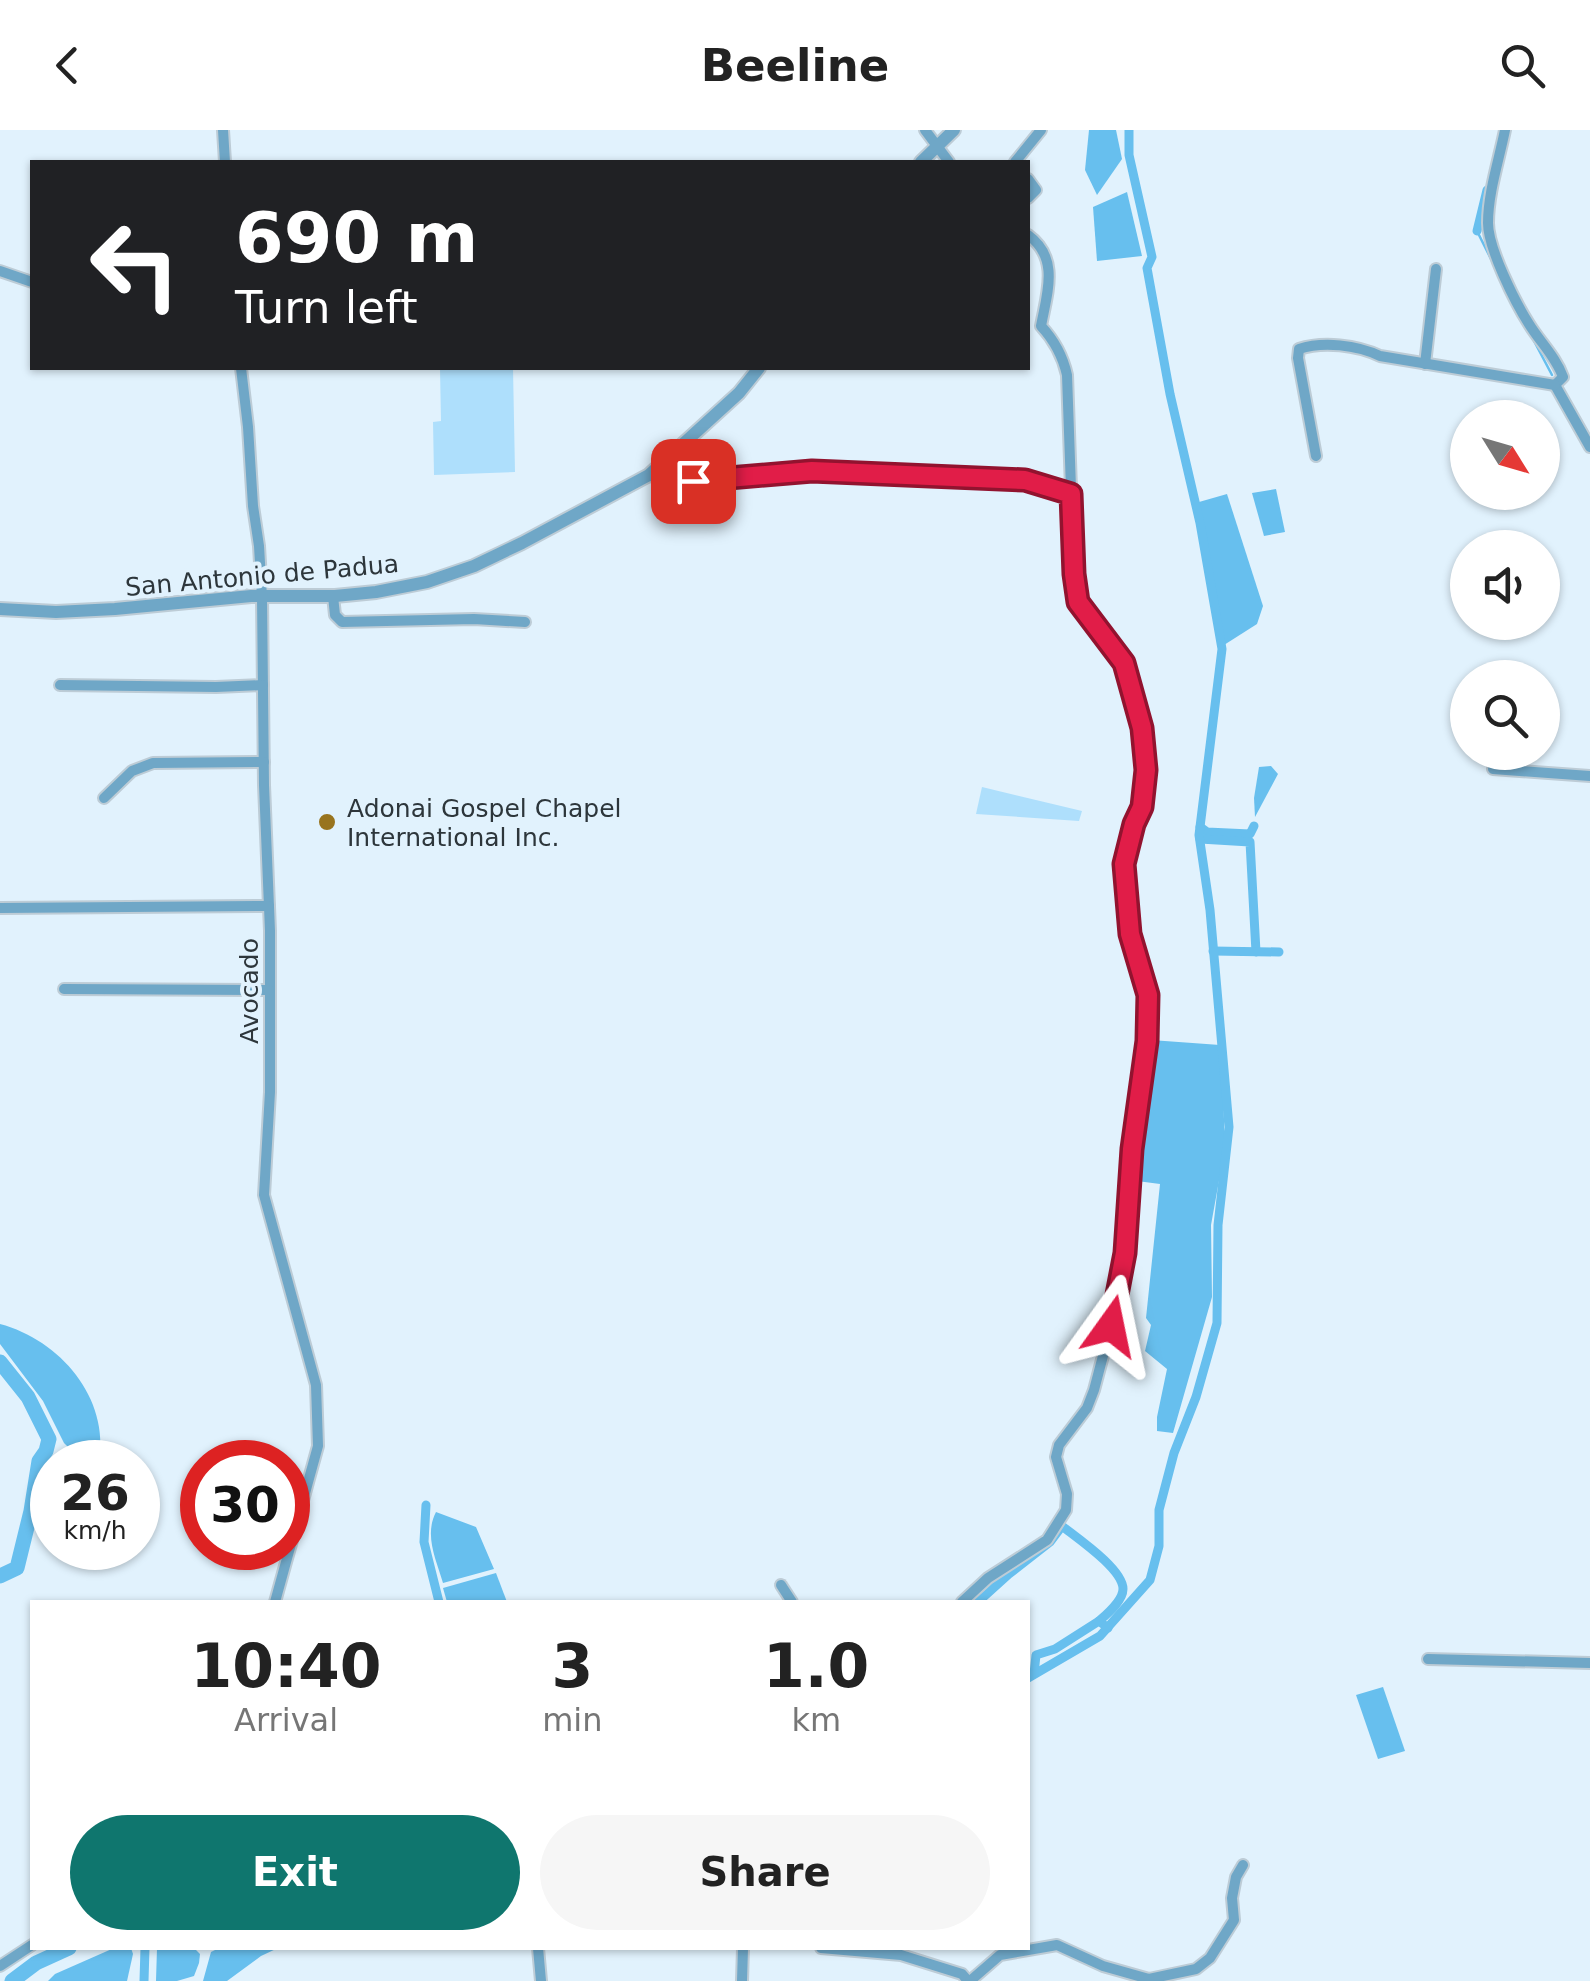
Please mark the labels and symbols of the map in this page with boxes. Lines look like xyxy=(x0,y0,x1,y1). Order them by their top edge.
north arrow xyxy=(1450,400,1560,510)
pin xyxy=(651,439,736,524)
street label: San Antonio de Padua xyxy=(124,549,400,602)
place label: Adonai Gospel Chapel International Inc. xyxy=(347,794,622,852)
marker: Adonai Gospel Chapel International Inc. xyxy=(316,811,338,833)
street label: Avocado xyxy=(235,938,264,1044)
position arrow xyxy=(1059,1274,1163,1378)
speed limit sign: 30 xyxy=(180,1440,310,1570)

